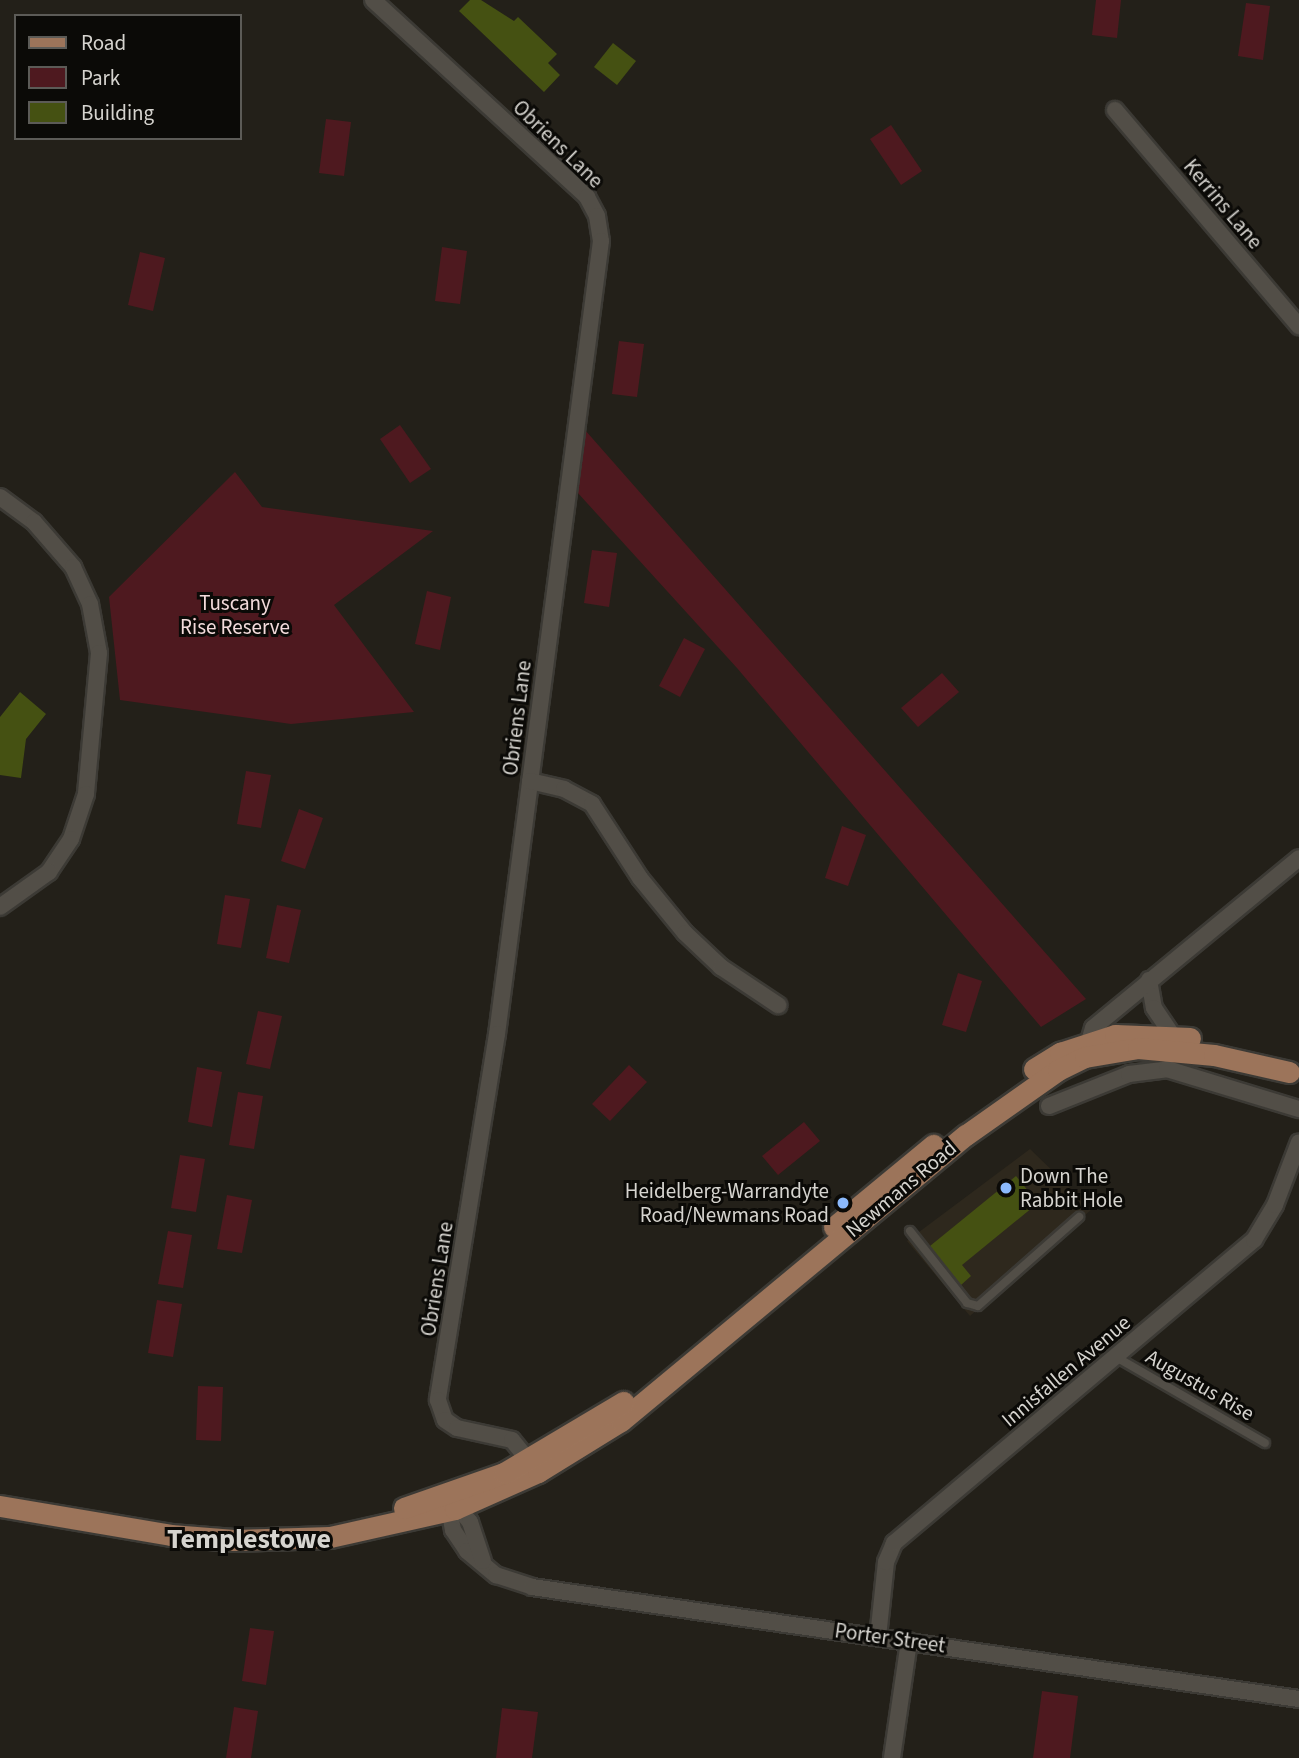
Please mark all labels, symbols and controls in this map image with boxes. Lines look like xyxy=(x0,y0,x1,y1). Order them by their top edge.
legend xyxy=(14,14,242,140)
text: Road xyxy=(81,28,126,58)
text: Park xyxy=(81,63,120,93)
street label: Obriens Lane xyxy=(508,95,608,193)
text: Building xyxy=(81,98,154,128)
street label: Kerrins Lane xyxy=(1178,154,1268,254)
park label: Tuscany Rise Reserve xyxy=(180,590,290,640)
street label: Obriens Lane xyxy=(497,659,537,777)
street label: Newmans Road xyxy=(841,1135,961,1243)
place label: Down The Rabbit Hole xyxy=(1020,1163,1123,1213)
place label: Heidelberg-Warrandyte Road/Newmans Road xyxy=(625,1178,829,1228)
marker: Down The Rabbit Hole xyxy=(998,1180,1014,1196)
marker: Heidelberg-Warrandyte Road/Newmans Road xyxy=(835,1195,851,1211)
street label: Obriens Lane xyxy=(416,1220,458,1338)
street label: Innisfallen Avenue xyxy=(997,1310,1135,1432)
street label: Augustus Rise xyxy=(1141,1344,1259,1426)
district label: Templestowe xyxy=(167,1522,331,1556)
street label: Porter Street xyxy=(833,1618,947,1658)

